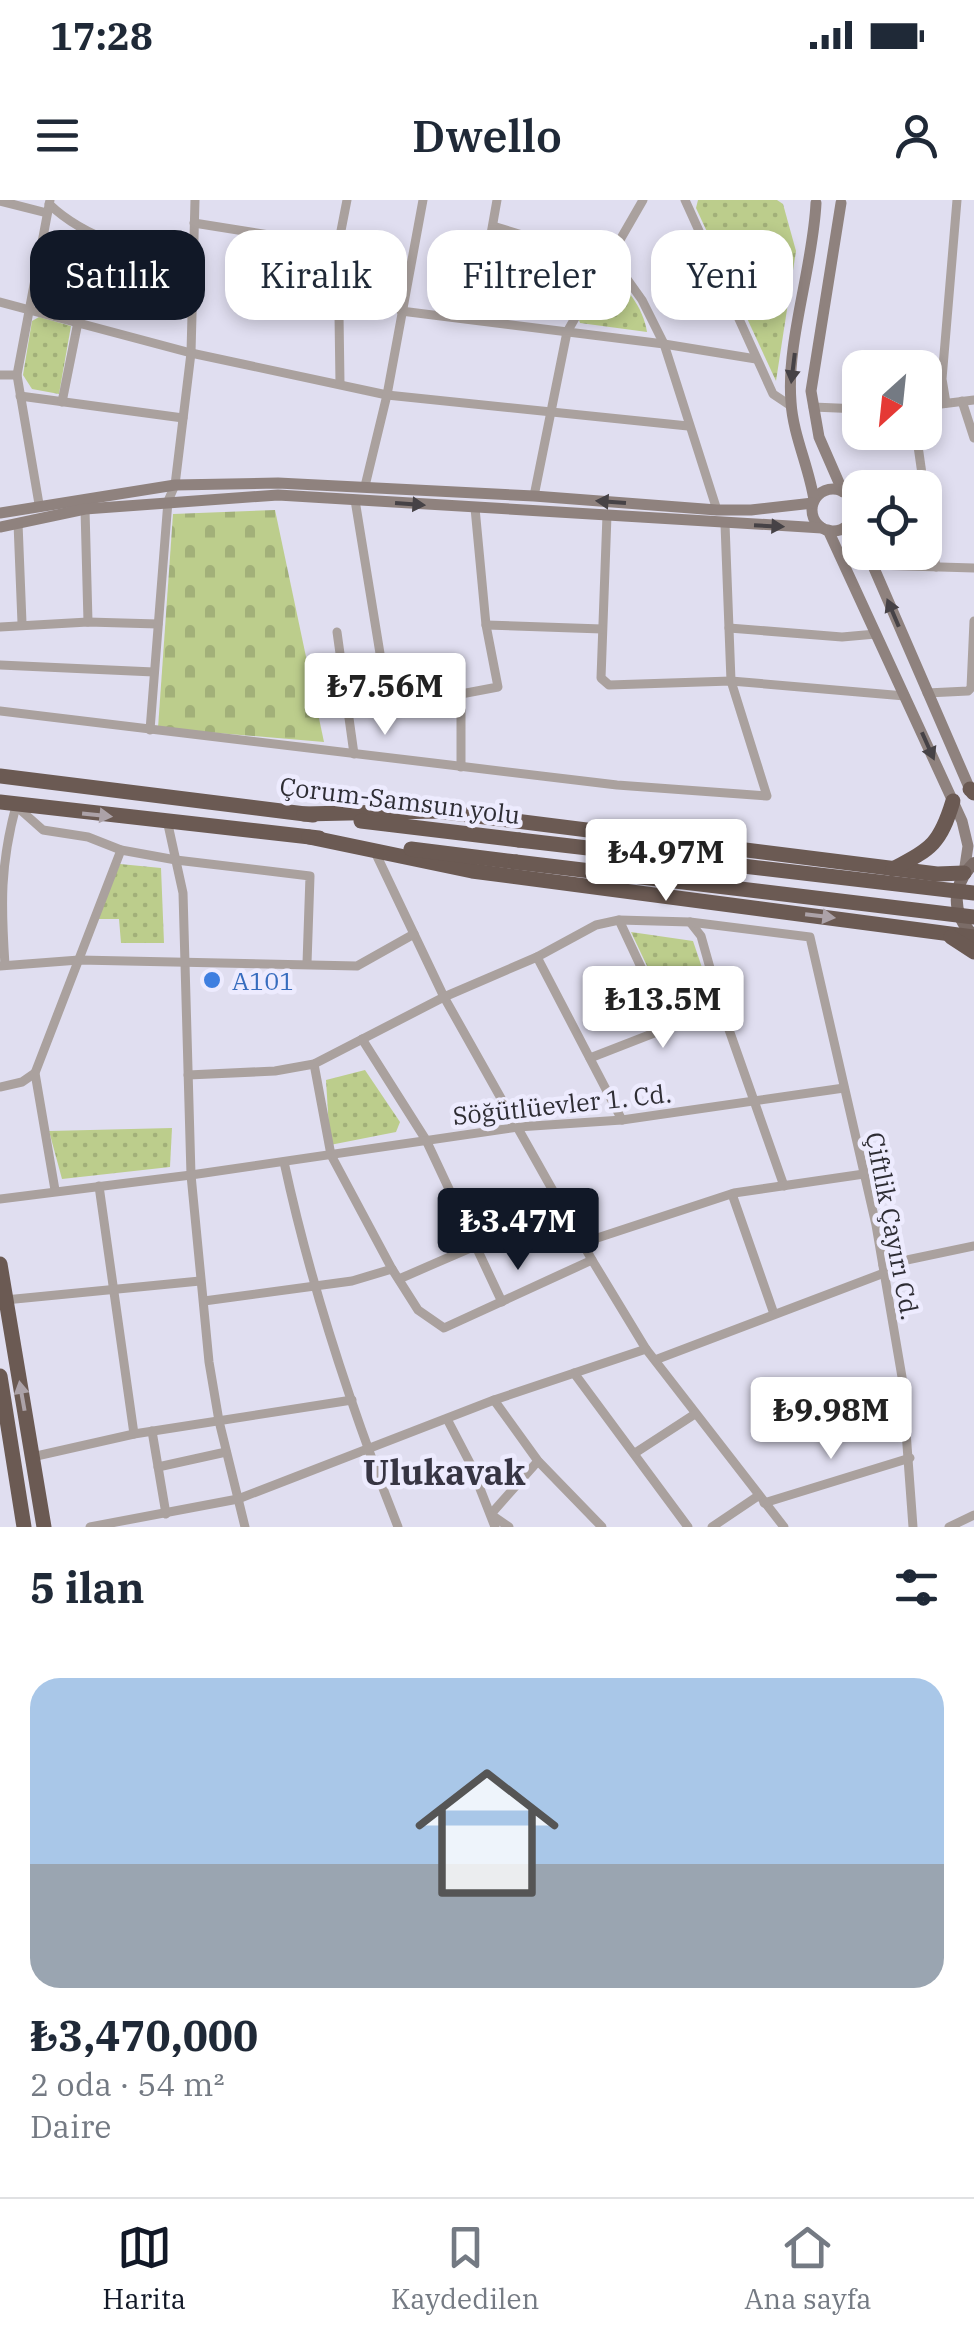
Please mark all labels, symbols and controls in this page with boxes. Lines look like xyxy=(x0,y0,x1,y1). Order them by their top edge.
text: 17:28 xyxy=(50,11,153,60)
text: Dwello xyxy=(412,106,562,164)
icon: menu xyxy=(30,108,85,163)
icon: person xyxy=(889,108,944,163)
chip: Satılık xyxy=(30,230,205,320)
chip: Kiralık xyxy=(225,230,407,320)
chip: Filtreler xyxy=(427,230,631,320)
chip: Yeni xyxy=(651,230,793,320)
north arrow xyxy=(842,350,942,450)
map controls xyxy=(842,350,942,570)
one-way arrow xyxy=(785,353,801,385)
button: locate xyxy=(842,470,942,570)
one-way arrow xyxy=(595,493,626,509)
one-way arrow xyxy=(394,496,426,512)
one-way arrow xyxy=(754,518,785,534)
one-way arrow xyxy=(885,598,901,628)
pin: ₺7.56M xyxy=(304,653,466,738)
text: ₺7.56M xyxy=(327,664,443,706)
one-way arrow xyxy=(920,731,936,761)
street label: Çorum-Samsun yolu xyxy=(278,769,522,831)
one-way arrow xyxy=(81,807,113,823)
pin: ₺4.97M xyxy=(585,819,747,904)
text: ₺4.97M xyxy=(608,830,724,872)
one-way arrow xyxy=(804,909,836,925)
place label: A101 xyxy=(232,964,294,997)
pin: ₺13.5M xyxy=(582,966,744,1051)
marker: A101 xyxy=(201,969,223,991)
text: ₺13.5M xyxy=(605,977,721,1019)
street label: Söğütlüevler 1. Cd. xyxy=(451,1076,673,1132)
street label: Çiftlik Çayırı Cd. xyxy=(859,1129,927,1323)
pin: ₺3.47M xyxy=(437,1188,599,1273)
text: ₺3.47M xyxy=(460,1199,576,1241)
pin: ₺9.98M xyxy=(750,1377,912,1462)
one-way arrow xyxy=(14,1380,29,1412)
text: ₺9.98M xyxy=(773,1388,889,1430)
district label: Ulukavak xyxy=(363,1449,526,1495)
text: 5 ilan xyxy=(30,1560,145,1615)
icon: filters xyxy=(889,1560,944,1615)
icon: home xyxy=(397,1743,577,1923)
text: ₺3,470,000 xyxy=(30,2008,258,2063)
text: 2 oda · 54 m² xyxy=(30,2063,225,2105)
text: Daire xyxy=(30,2105,111,2147)
tab: Harita xyxy=(102,2220,186,2317)
tab: Kaydedilen xyxy=(391,2220,539,2317)
tab: Ana sayfa xyxy=(744,2220,872,2317)

